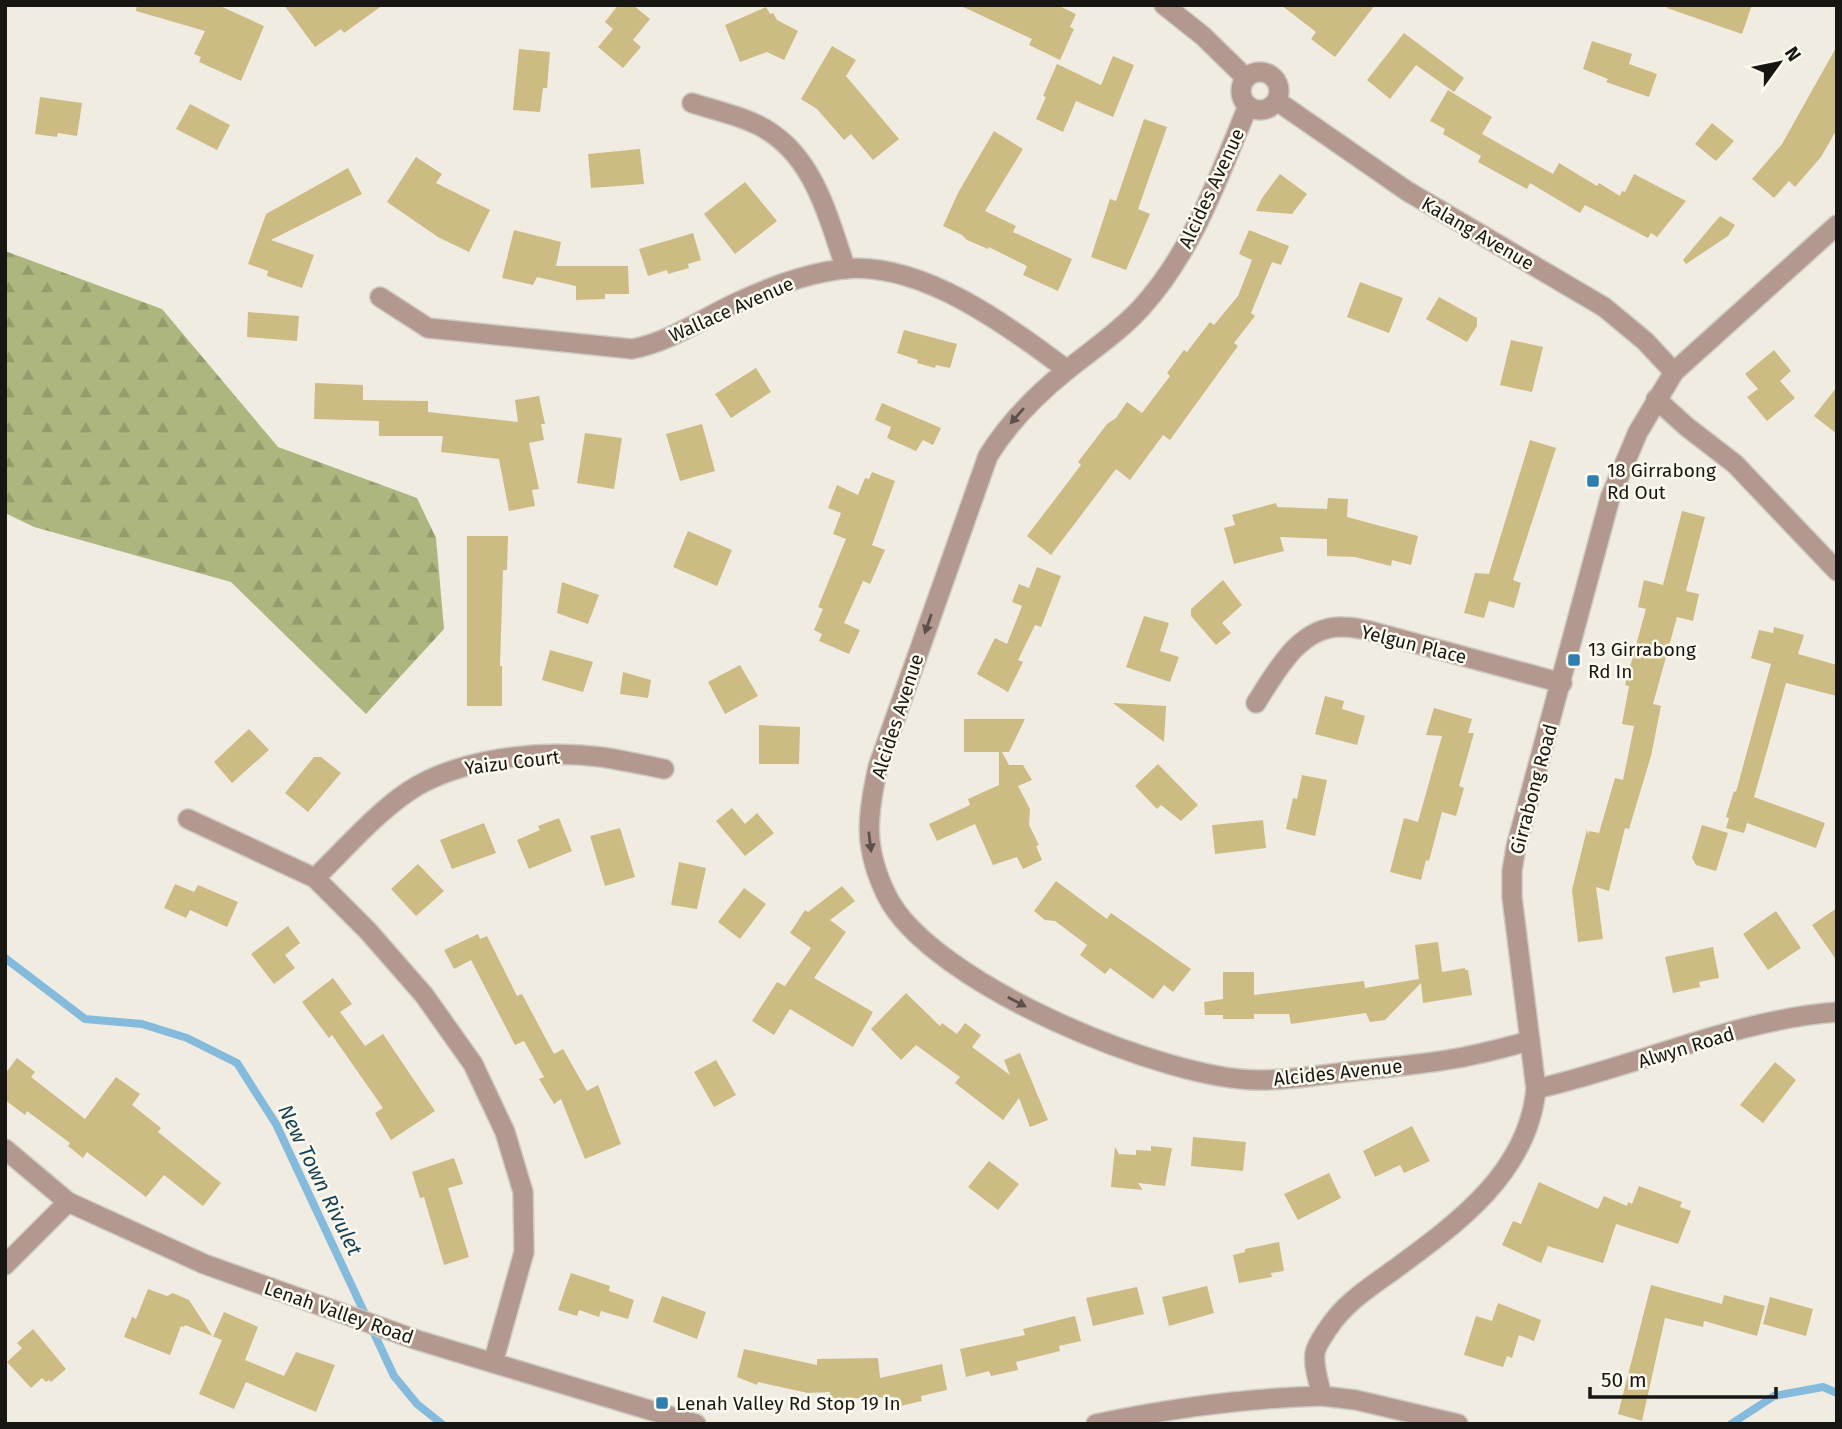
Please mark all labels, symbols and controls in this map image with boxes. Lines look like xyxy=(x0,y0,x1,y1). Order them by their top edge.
north arrow xyxy=(1744,28,1814,98)
text: N xyxy=(1780,42,1806,66)
street label: Alcides Avenue xyxy=(1174,125,1249,252)
street label: Kalang Avenue xyxy=(1417,192,1538,275)
street label: Wallace Avenue xyxy=(665,272,797,347)
one-way arrow xyxy=(1010,408,1025,425)
place label: 18 Girrabong Rd Out xyxy=(1607,459,1716,504)
marker: 18 Girrabong Rd Out xyxy=(1585,473,1601,489)
one-way arrow xyxy=(922,613,933,634)
street label: Yelgun Place xyxy=(1359,620,1469,669)
place label: 13 Girrabong Rd In xyxy=(1588,638,1696,683)
street label: Alcides Avenue xyxy=(867,651,928,781)
marker: 13 Girrabong Rd In xyxy=(1566,652,1582,668)
street label: Girrabong Road xyxy=(1505,721,1562,857)
street label: Yaizu Court xyxy=(463,745,561,780)
one-way arrow xyxy=(864,831,875,853)
one-way arrow xyxy=(1007,997,1027,1008)
street label: Alwyn Road xyxy=(1635,1022,1737,1073)
street label: Alcides Avenue xyxy=(1272,1054,1404,1091)
water label: New Town Rivulet xyxy=(272,1100,368,1260)
street label: Lenah Valley Road xyxy=(261,1276,417,1349)
scale bar xyxy=(1590,1356,1776,1400)
text: 50 m xyxy=(1601,1367,1647,1393)
place label: Lenah Valley Rd Stop 19 In xyxy=(676,1392,901,1415)
marker: Lenah Valley Rd Stop 19 In xyxy=(654,1395,670,1411)

